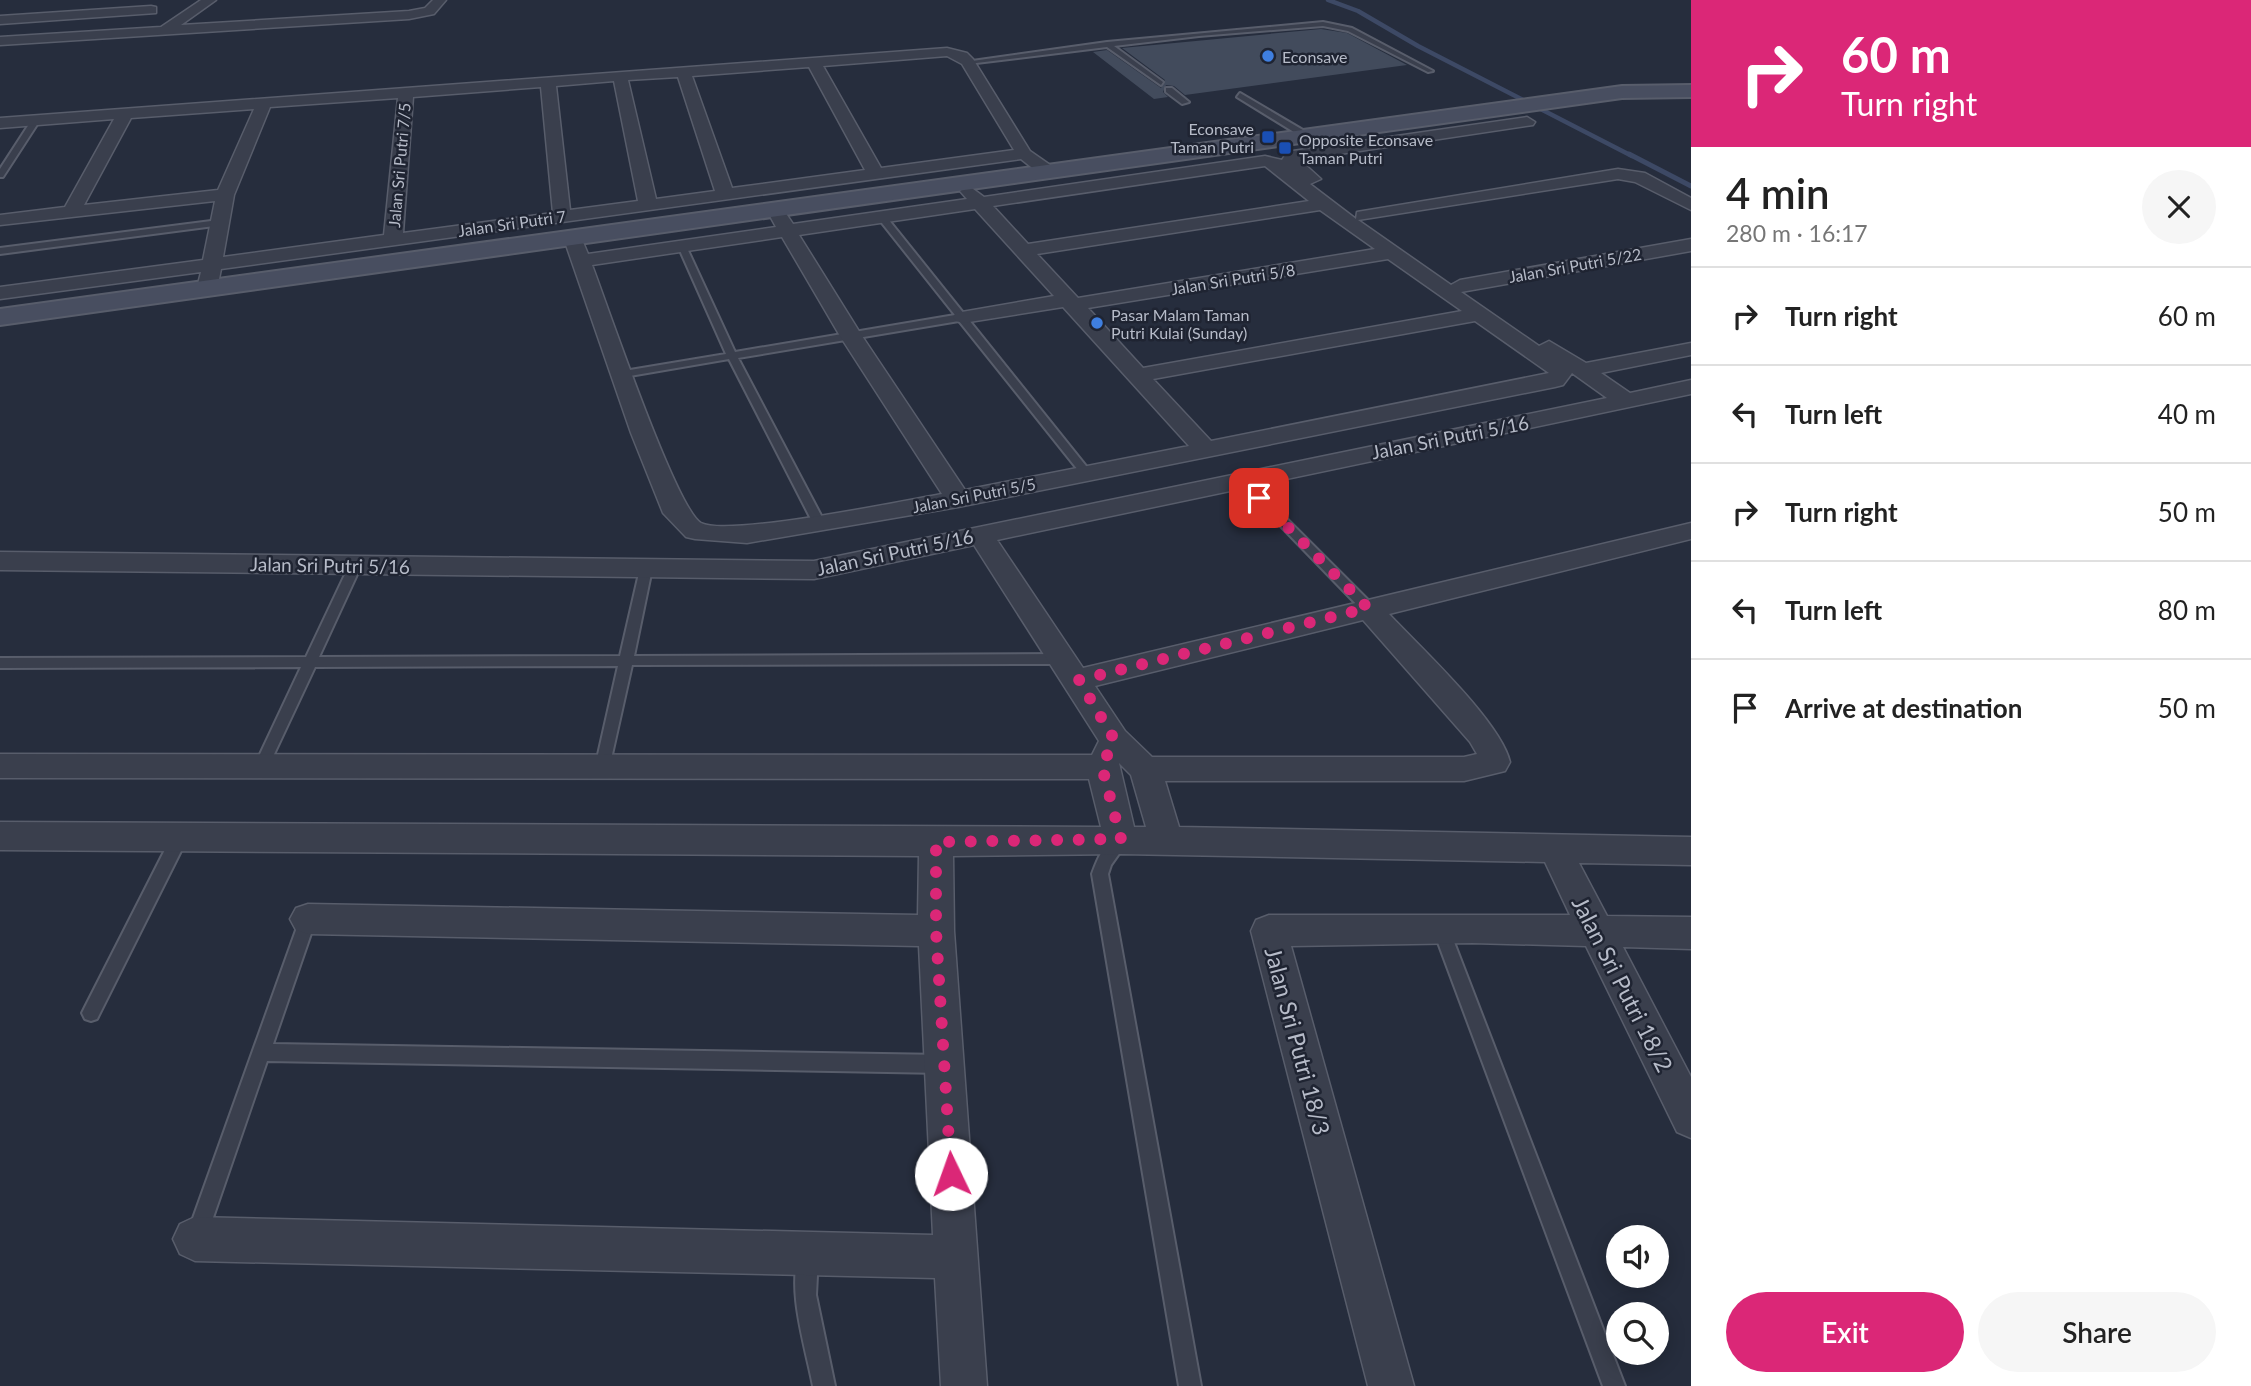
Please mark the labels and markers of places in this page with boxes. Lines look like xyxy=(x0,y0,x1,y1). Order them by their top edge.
place label: Econsave xyxy=(1282,47,1348,66)
marker: Econsave xyxy=(1260,48,1276,64)
place label: Econsave Taman Putri xyxy=(1170,119,1254,156)
marker: Econsave Taman Putri xyxy=(1260,129,1276,145)
place label: Opposite Econsave Taman Putri xyxy=(1299,130,1433,167)
marker: Opposite Econsave Taman Putri xyxy=(1277,140,1293,156)
place label: Pasar Malam Taman Putri Kulai (Sunday) xyxy=(1111,305,1249,342)
marker: Pasar Malam Taman Putri Kulai (Sunday) xyxy=(1089,315,1105,331)
pin xyxy=(1229,468,1289,528)

